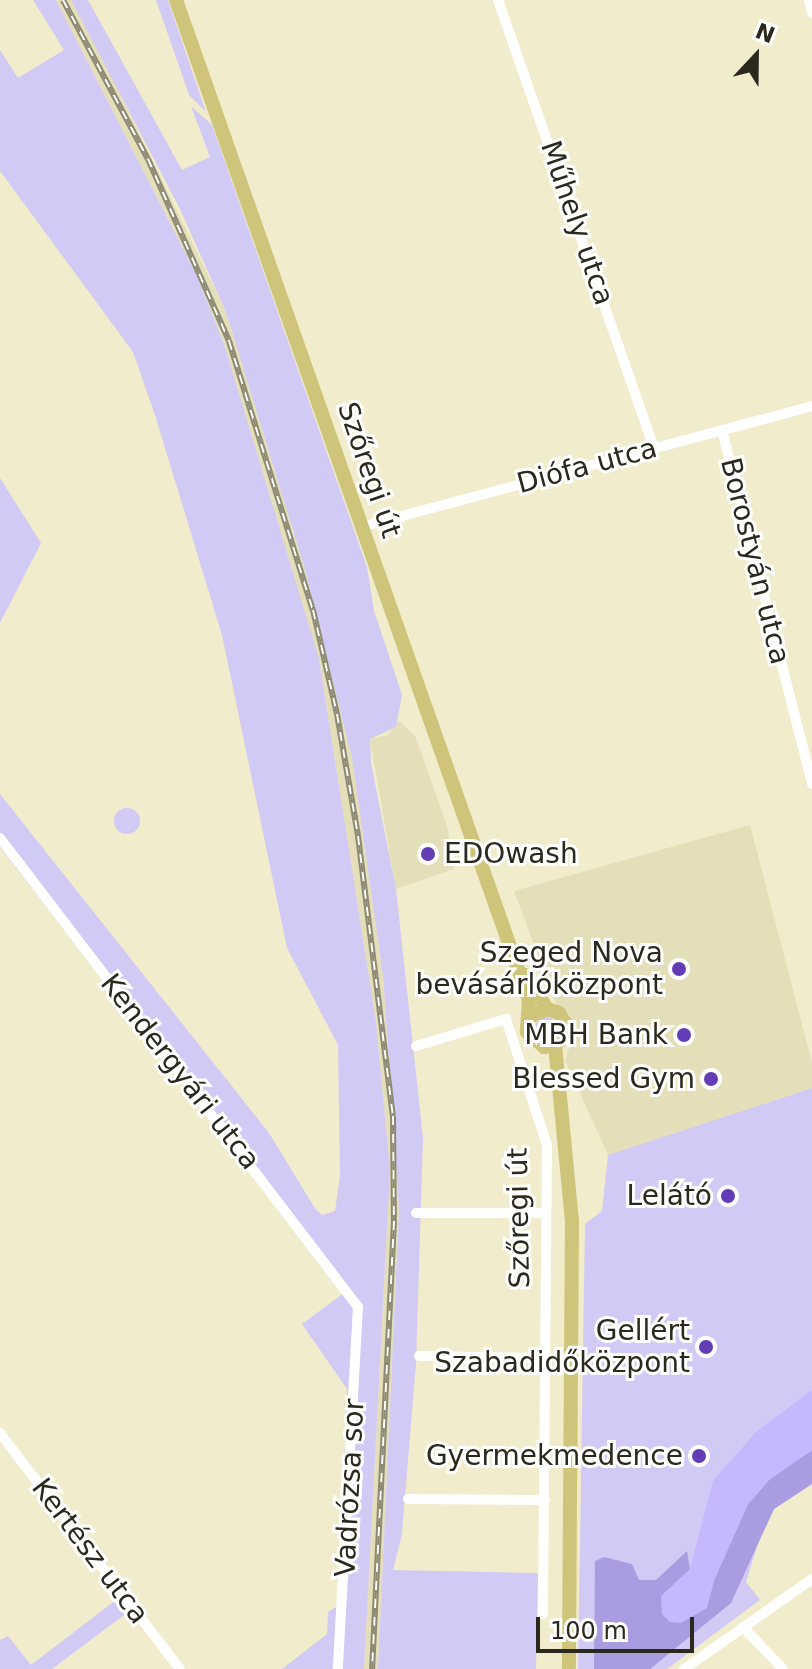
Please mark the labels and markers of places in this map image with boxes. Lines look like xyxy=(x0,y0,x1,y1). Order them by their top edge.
place label: EDOwash xyxy=(444,837,578,871)
marker: EDOwash xyxy=(419,845,437,863)
place label: Szeged Nova bevásárlóközpont xyxy=(415,936,663,1002)
marker: Szeged Nova bevásárlóközpont xyxy=(670,960,688,978)
place label: MBH Bank xyxy=(524,1018,668,1052)
marker: MBH Bank xyxy=(675,1026,693,1044)
place label: Blessed Gym xyxy=(512,1062,695,1096)
marker: Blessed Gym xyxy=(702,1070,720,1088)
place label: Lelátó xyxy=(627,1179,712,1213)
marker: Lelátó xyxy=(719,1187,737,1205)
place label: Gellért Szabadidőközpont xyxy=(434,1314,690,1380)
marker: Gellért Szabadidőközpont xyxy=(697,1338,715,1356)
place label: Gyermekmedence xyxy=(426,1439,683,1473)
marker: Gyermekmedence xyxy=(690,1447,708,1465)

